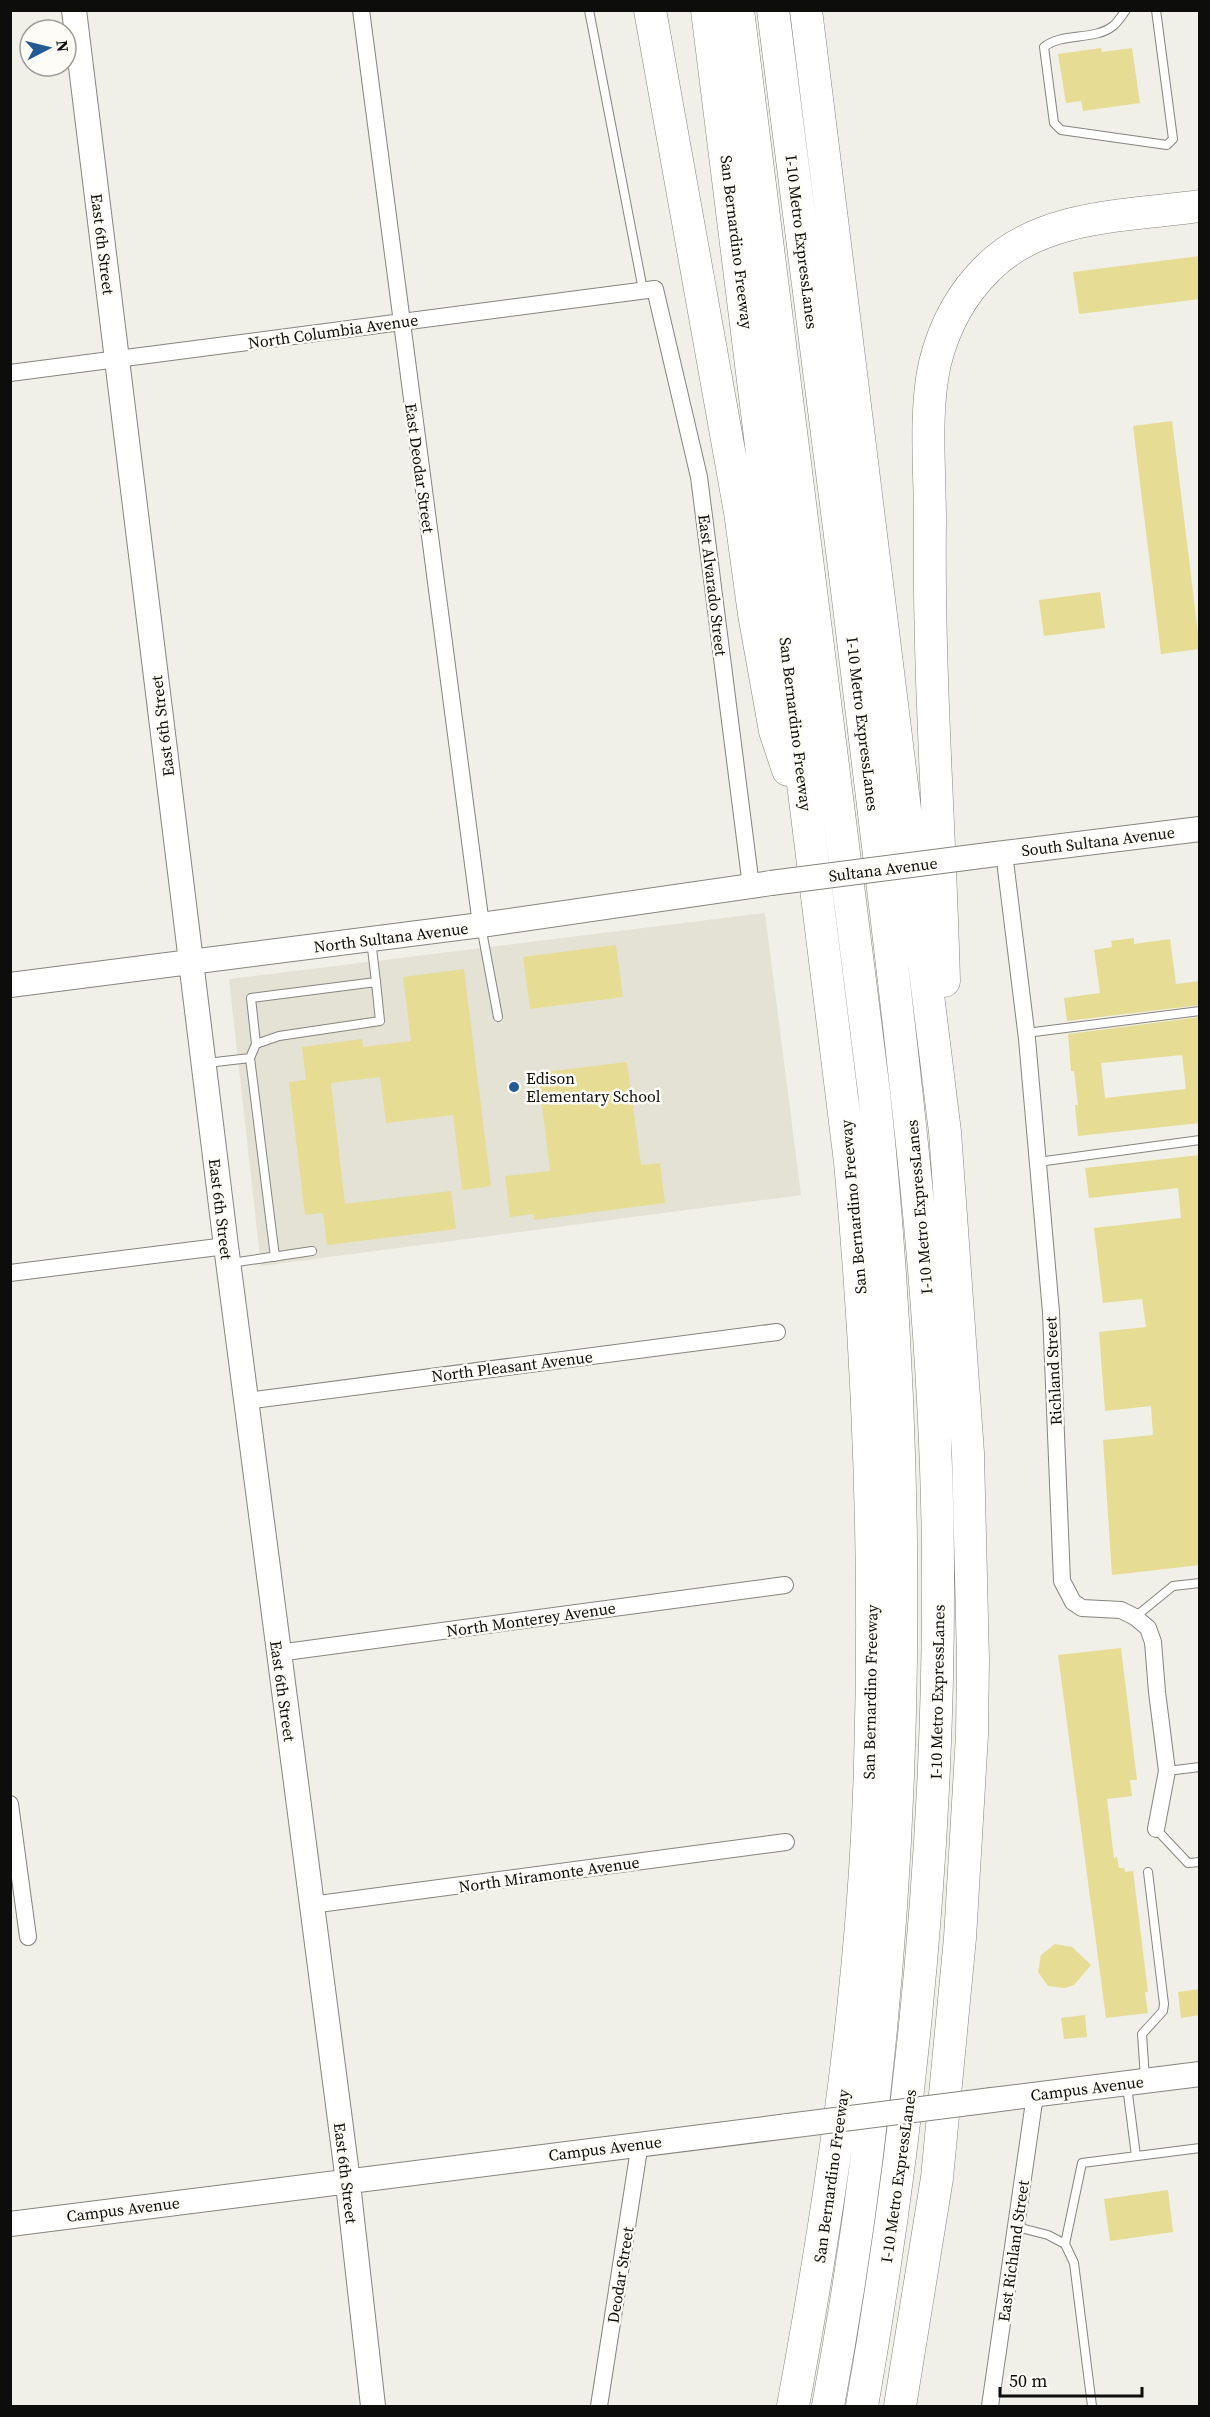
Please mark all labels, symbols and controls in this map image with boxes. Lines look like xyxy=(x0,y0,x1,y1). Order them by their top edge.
north arrow xyxy=(18,18,78,78)
text: N xyxy=(51,39,75,54)
street label: San Bernardino Freeway xyxy=(715,154,759,331)
street label: I-10 Metro ExpressLanes xyxy=(780,154,824,330)
street label: East 6th Street xyxy=(86,192,120,297)
street label: North Columbia Avenue xyxy=(247,308,419,354)
street label: East Deodar Street xyxy=(400,402,440,535)
street label: East Alvarado Street xyxy=(693,513,733,658)
street label: San Bernardino Freeway xyxy=(774,636,818,813)
street label: I-10 Metro ExpressLanes xyxy=(841,636,885,812)
street label: East 6th Street xyxy=(145,673,179,778)
street label: South Sultana Avenue xyxy=(1020,821,1176,861)
street label: Sultana Avenue xyxy=(827,851,939,887)
street label: North Sultana Avenue xyxy=(313,917,469,957)
place label: Edison Elementary School xyxy=(526,1067,661,1107)
marker: Edison Elementary School xyxy=(507,1080,521,1094)
street label: San Bernardino Freeway xyxy=(834,1118,872,1295)
street label: I-10 Metro ExpressLanes xyxy=(900,1119,938,1295)
street label: East 6th Street xyxy=(204,1157,238,1262)
street label: Richland Street xyxy=(1039,1315,1067,1426)
street label: North Pleasant Avenue xyxy=(430,1345,594,1387)
street label: North Monterey Avenue xyxy=(445,1596,617,1642)
street label: San Bernardino Freeway xyxy=(857,1604,883,1780)
street label: I-10 Metro ExpressLanes xyxy=(924,1604,950,1780)
street label: East 6th Street xyxy=(265,1639,301,1744)
street label: North Miramonte Avenue xyxy=(457,1850,641,1898)
street label: Campus Avenue xyxy=(1029,2070,1145,2106)
street label: San Bernardino Freeway xyxy=(808,2087,854,2264)
street label: I-10 Metro ExpressLanes xyxy=(875,2088,921,2264)
street label: East 6th Street xyxy=(329,2121,363,2226)
street label: Campus Avenue xyxy=(547,2130,663,2166)
street label: East Richland Street xyxy=(992,2178,1034,2323)
street label: Campus Avenue xyxy=(65,2191,181,2227)
street label: Deodar Street xyxy=(602,2225,639,2325)
scale bar xyxy=(1000,2360,1142,2398)
text: 50 m xyxy=(1009,2368,1047,2393)

